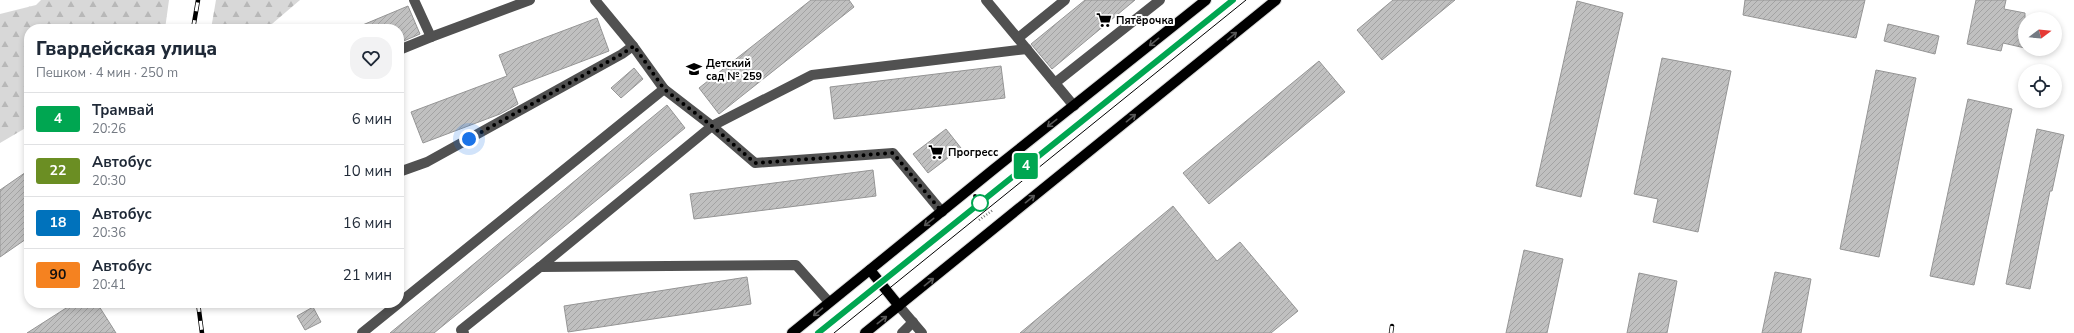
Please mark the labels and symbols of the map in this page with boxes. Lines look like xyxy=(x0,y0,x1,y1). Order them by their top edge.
supermarket icon: Пятёрочка xyxy=(1095,11,1113,29)
north arrow xyxy=(2018,12,2062,56)
place label: Пятёрочка xyxy=(1116,13,1174,28)
one-way arrow xyxy=(1226,31,1237,40)
one-way arrow xyxy=(1148,38,1159,46)
place label: Детский сад № 259 xyxy=(706,56,763,84)
school or university icon: Детский сад № 259 xyxy=(685,60,703,78)
one-way arrow xyxy=(1125,113,1136,122)
one-way arrow xyxy=(1047,119,1058,127)
your location xyxy=(459,129,479,149)
supermarket icon: Прогресс xyxy=(927,143,945,161)
place label: Прогресс xyxy=(948,145,999,160)
line badge: 4 xyxy=(1013,153,1039,179)
unlabelled marker xyxy=(971,194,989,212)
one-way arrow xyxy=(1024,195,1035,204)
one-way arrow xyxy=(924,218,935,226)
one-way arrow xyxy=(924,277,934,286)
one-way arrow xyxy=(812,307,823,316)
one-way arrow xyxy=(876,315,887,324)

